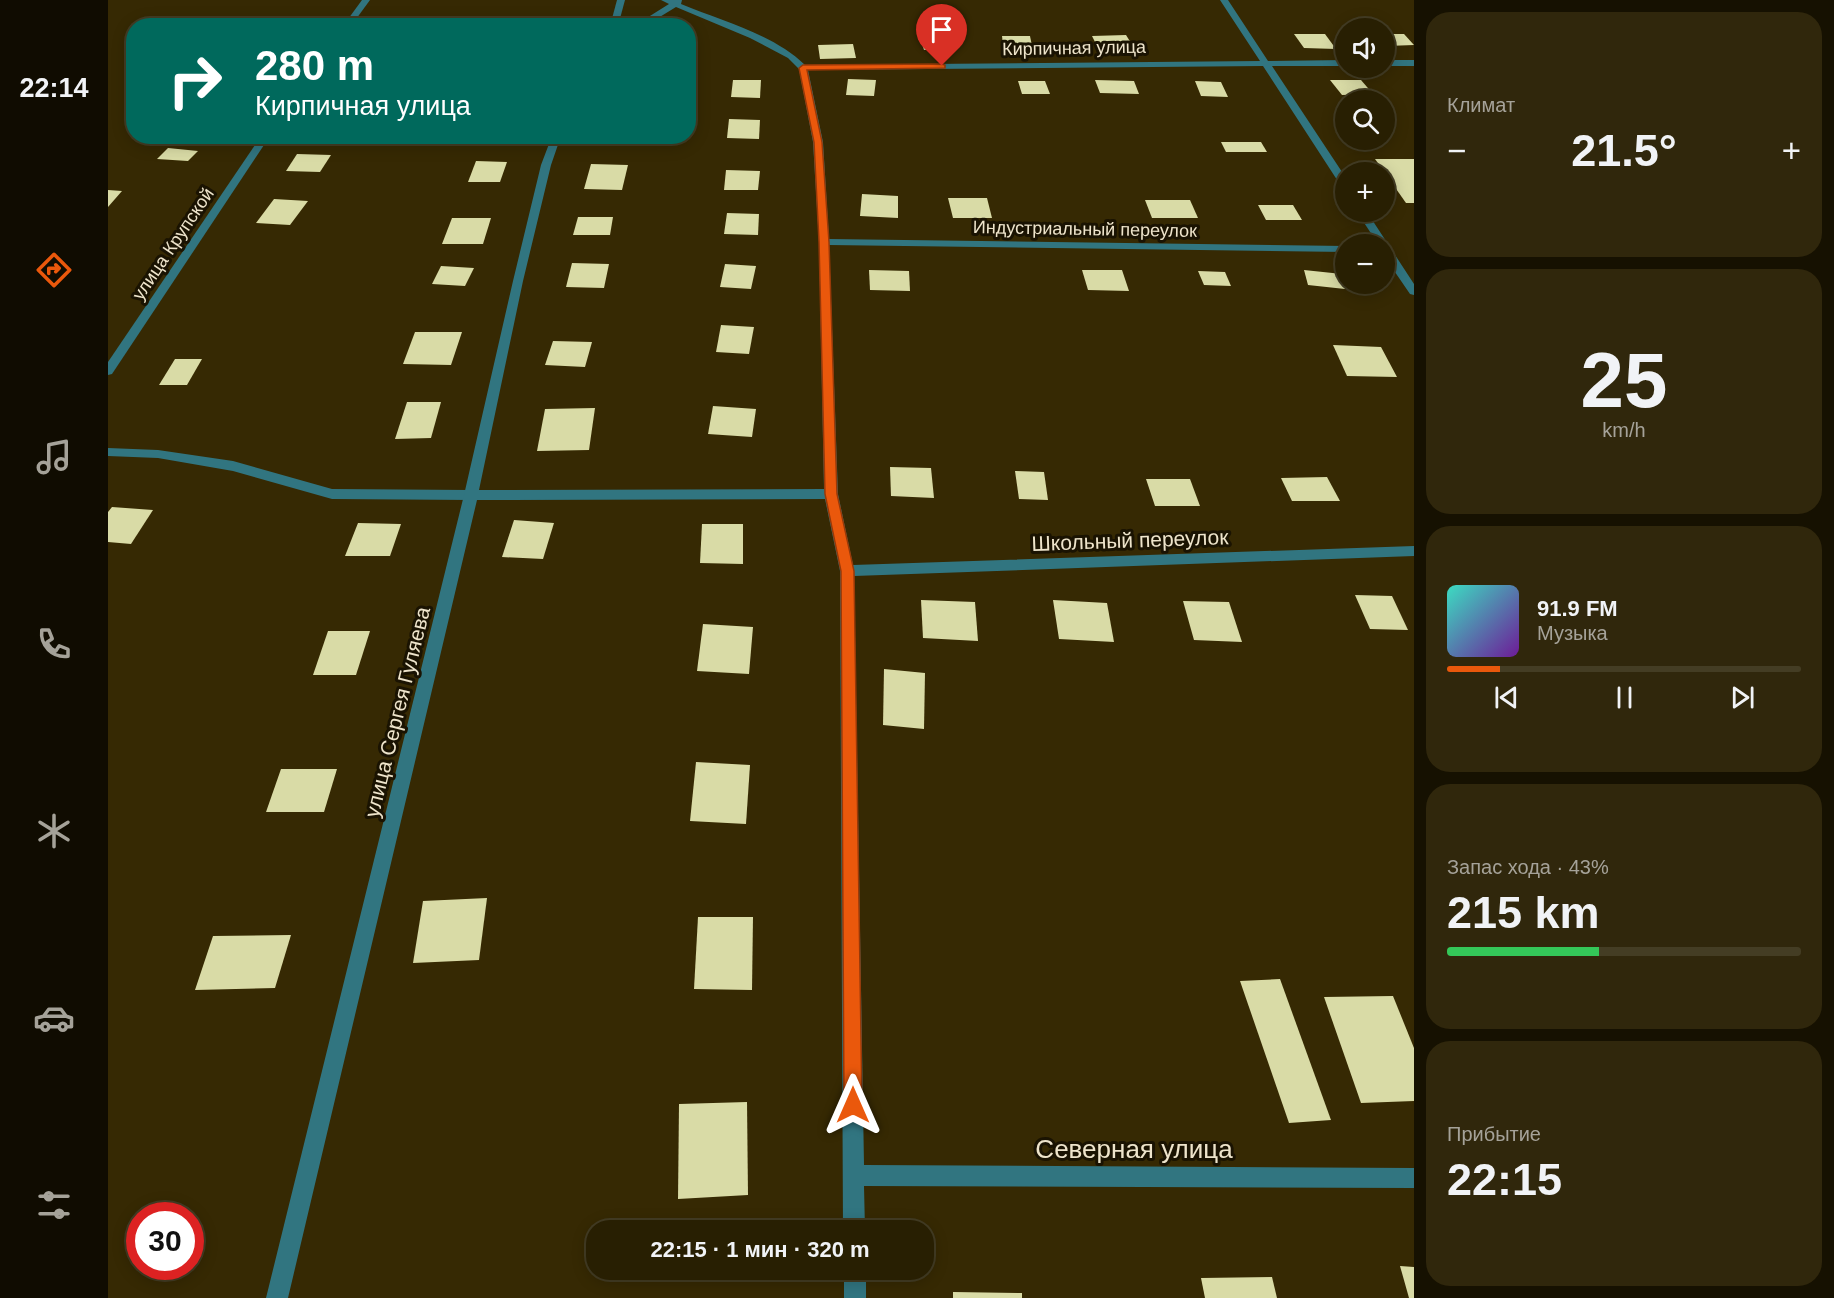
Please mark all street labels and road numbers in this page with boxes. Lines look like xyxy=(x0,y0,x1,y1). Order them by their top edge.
street label: Кирпичная улица xyxy=(1002,37,1147,59)
street label: улица Крупской xyxy=(128,184,218,304)
street label: Индустриальный переулок xyxy=(973,217,1197,241)
street label: Школьный переулок xyxy=(1031,525,1230,555)
street label: улица Сергея Гуляева xyxy=(360,604,434,820)
street label: Северная улица xyxy=(1035,1134,1233,1164)

